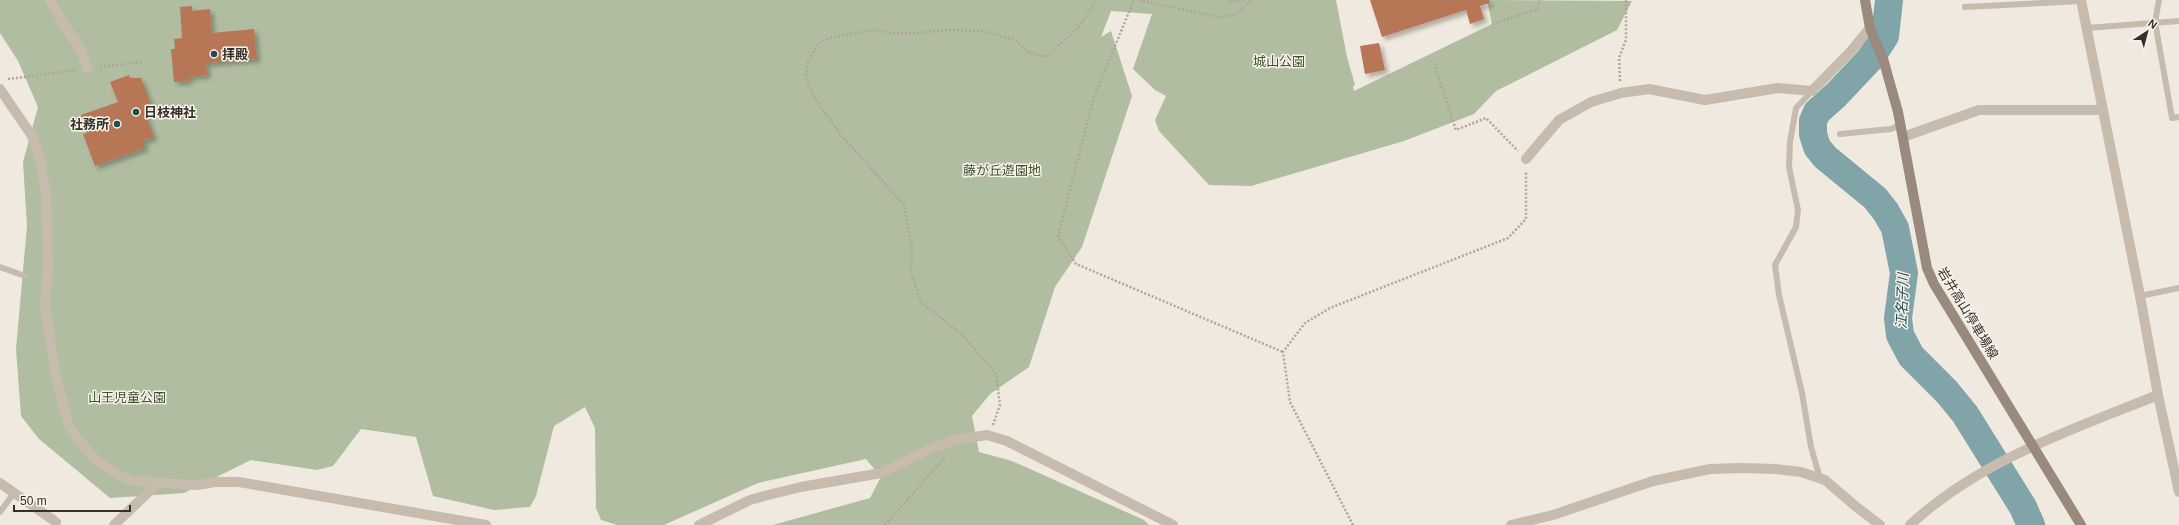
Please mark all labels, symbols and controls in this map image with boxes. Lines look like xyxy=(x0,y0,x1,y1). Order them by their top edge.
north arrow xyxy=(2127,12,2167,52)
text: N xyxy=(2146,17,2160,31)
place label: 拝殿 xyxy=(222,47,248,62)
marker: 拝殿 xyxy=(209,49,219,59)
park label: 城山公園 xyxy=(1253,54,1305,69)
place label: 日枝神社 xyxy=(144,105,196,120)
marker: 日枝神社 xyxy=(131,107,141,117)
place label: 社務所 xyxy=(70,117,109,132)
marker: 社務所 xyxy=(112,119,122,129)
park label: 藤が丘遊園地 xyxy=(963,163,1041,178)
street label: 岩井高山停車場線 xyxy=(1935,265,2001,361)
water label: 江名子川 xyxy=(1893,271,1911,329)
park label: 山王児童公園 xyxy=(88,390,166,405)
scale bar xyxy=(14,487,130,513)
text: 50 m xyxy=(20,494,47,508)

